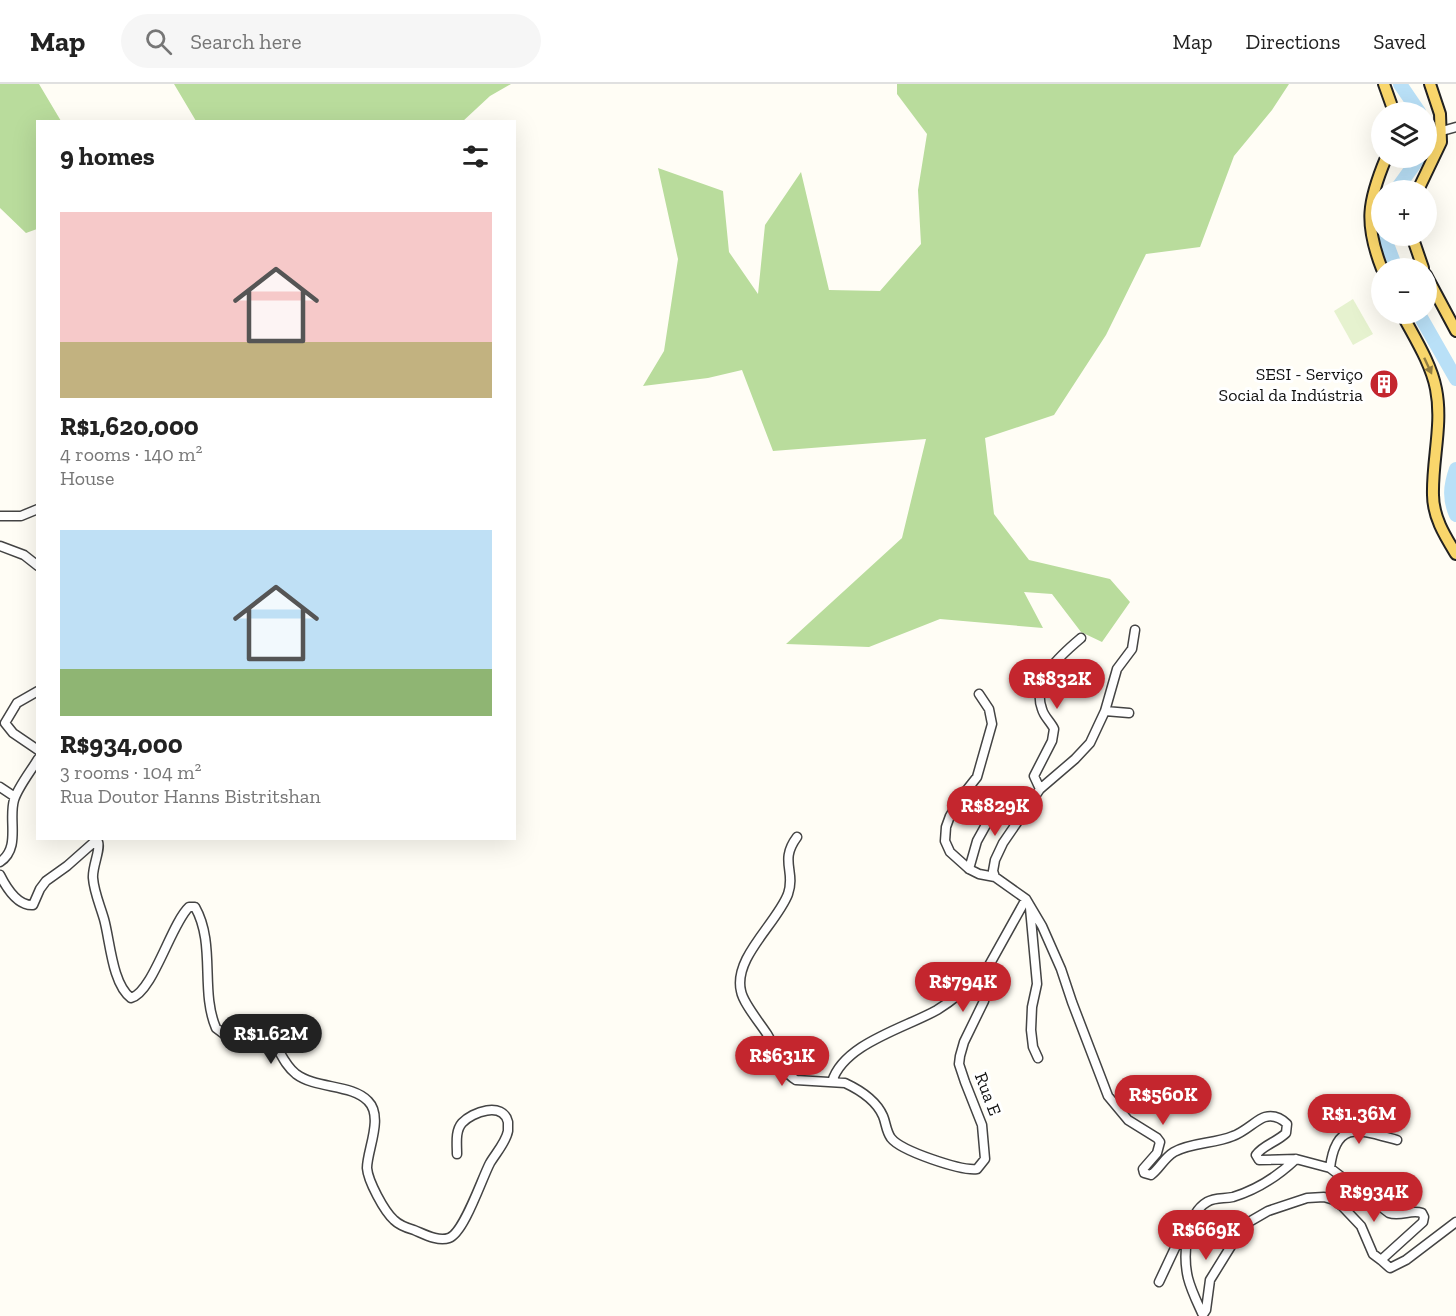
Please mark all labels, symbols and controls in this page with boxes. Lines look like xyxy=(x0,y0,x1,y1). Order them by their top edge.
search box xyxy=(121,14,541,68)
text: Map xyxy=(30,25,85,58)
icon: search xyxy=(142,25,175,58)
text: Search here xyxy=(190,28,302,55)
text: Map xyxy=(1173,29,1213,54)
text: Directions xyxy=(1246,29,1340,54)
text: Saved xyxy=(1373,29,1426,54)
map controls xyxy=(1371,102,1437,324)
button: layers xyxy=(1371,102,1437,168)
text: 9 homes xyxy=(60,140,155,172)
icon: filters xyxy=(459,140,492,173)
button: + xyxy=(1371,180,1437,246)
icon: home xyxy=(222,251,330,359)
button: − xyxy=(1371,258,1437,324)
one-way arrow xyxy=(1423,357,1432,374)
place label: SESI - Serviço Social da Indústria xyxy=(1219,363,1363,406)
building icon: SESI - Serviço Social da Indústria xyxy=(1368,368,1400,400)
text: R$1,620,000 xyxy=(60,410,199,442)
text: 4 rooms · 140 m² xyxy=(60,442,202,466)
text: House xyxy=(60,466,114,490)
icon: home xyxy=(222,569,330,677)
pin: R$832K xyxy=(1008,659,1106,710)
text: R$832K xyxy=(1023,666,1091,690)
text: R$934,000 xyxy=(60,728,183,760)
text: 3 rooms · 104 m² xyxy=(60,760,201,784)
text: Rua Doutor Hanns Bistritshan xyxy=(60,784,321,808)
pin: R$829K xyxy=(946,786,1044,837)
text: R$829K xyxy=(961,793,1029,817)
pin: R$794K xyxy=(914,962,1012,1013)
text: R$794K xyxy=(929,969,997,993)
pin: R$1.62M xyxy=(216,1014,326,1065)
text: R$1.62M xyxy=(234,1021,308,1045)
pin: R$631K xyxy=(733,1036,831,1087)
text: R$631K xyxy=(749,1043,815,1067)
street label: Rua E xyxy=(970,1069,1006,1119)
pin: R$560K xyxy=(1114,1075,1212,1126)
text: R$560K xyxy=(1129,1082,1197,1106)
pin: R$1.36M xyxy=(1304,1094,1414,1145)
text: R$1.36M xyxy=(1322,1101,1396,1125)
pin: R$934K xyxy=(1325,1172,1423,1223)
text: R$934K xyxy=(1340,1179,1408,1203)
pin: R$669K xyxy=(1157,1210,1255,1261)
text: R$669K xyxy=(1172,1217,1240,1241)

